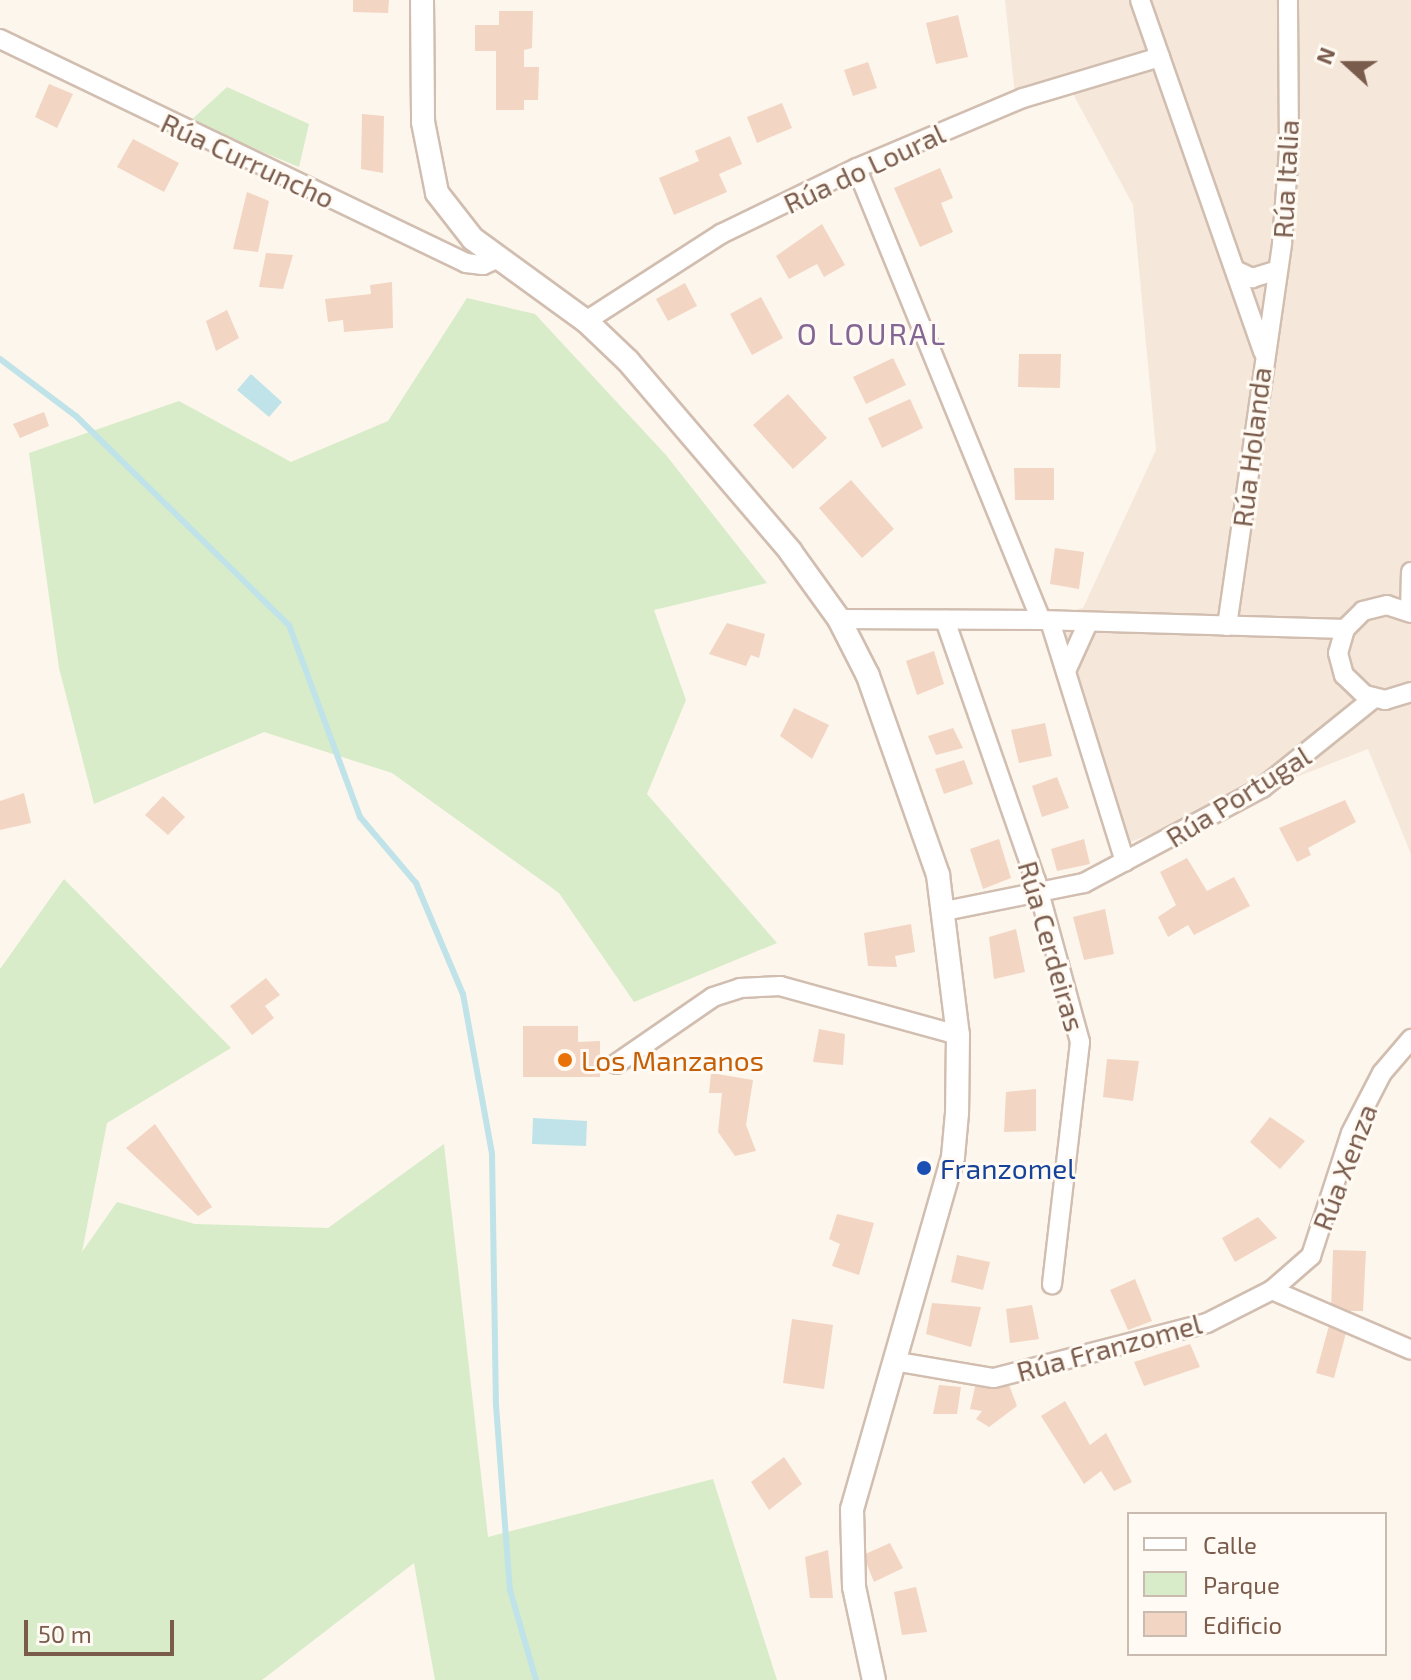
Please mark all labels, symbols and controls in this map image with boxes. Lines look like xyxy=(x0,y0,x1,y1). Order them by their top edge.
north arrow xyxy=(1307,24,1387,104)
text: N xyxy=(1310,43,1340,67)
street label: Rúa Curruncho xyxy=(156,105,340,215)
street label: Rúa do Loural xyxy=(778,116,950,220)
street label: Rúa Italia xyxy=(1265,119,1305,239)
district label: O LOURAL xyxy=(797,315,947,351)
street label: Rúa Holanda xyxy=(1225,365,1277,529)
street label: Rúa Portugal xyxy=(1159,738,1317,854)
street label: Rúa Cerdeiras xyxy=(1012,857,1092,1035)
place label: Los Manzanos xyxy=(581,1043,764,1077)
marker: Los Manzanos xyxy=(556,1051,574,1069)
street label: Rúa Xenza xyxy=(1305,1099,1383,1235)
place label: Franzomel xyxy=(940,1151,1076,1185)
marker: Franzomel xyxy=(915,1159,933,1177)
street label: Rúa Franzomel xyxy=(1013,1306,1205,1388)
legend xyxy=(1127,1512,1387,1656)
text: Calle xyxy=(1203,1530,1257,1559)
text: Parque xyxy=(1203,1570,1280,1599)
scale bar xyxy=(28,1604,178,1654)
text: Edificio xyxy=(1203,1610,1282,1639)
text: 50 m xyxy=(38,1619,92,1648)

